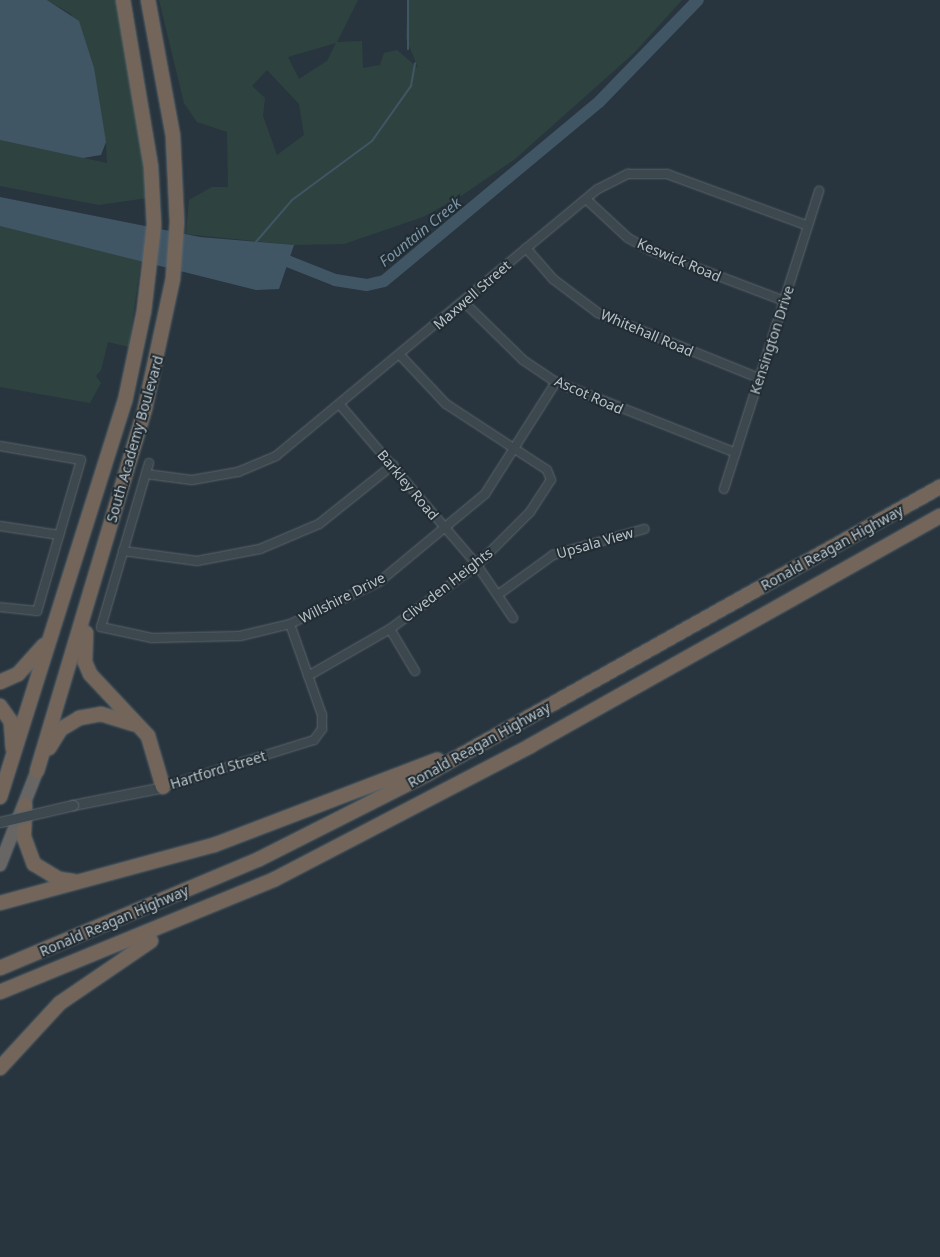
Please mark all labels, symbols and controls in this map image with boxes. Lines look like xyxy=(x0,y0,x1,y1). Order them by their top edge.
water label: Fountain Creek xyxy=(376,194,464,270)
street label: Keswick Road xyxy=(635,235,723,285)
street label: Maxwell Street xyxy=(430,257,514,333)
street label: Kensington Drive xyxy=(747,284,797,396)
street label: Whitehall Road xyxy=(598,306,696,360)
street label: South Academy Boulevard xyxy=(103,354,167,524)
street label: Ascot Road xyxy=(552,372,626,418)
street label: Barkley Road xyxy=(374,447,442,523)
street label: Ronald Reagan Highway xyxy=(758,502,906,594)
street label: Upsala View xyxy=(555,524,635,562)
street label: Cliveden Heights xyxy=(398,544,496,626)
street label: Willshire Drive xyxy=(296,569,388,627)
street label: Ronald Reagan Highway xyxy=(405,699,553,791)
street label: Hartford Street xyxy=(168,747,268,793)
street label: Ronald Reagan Highway xyxy=(37,882,191,960)

